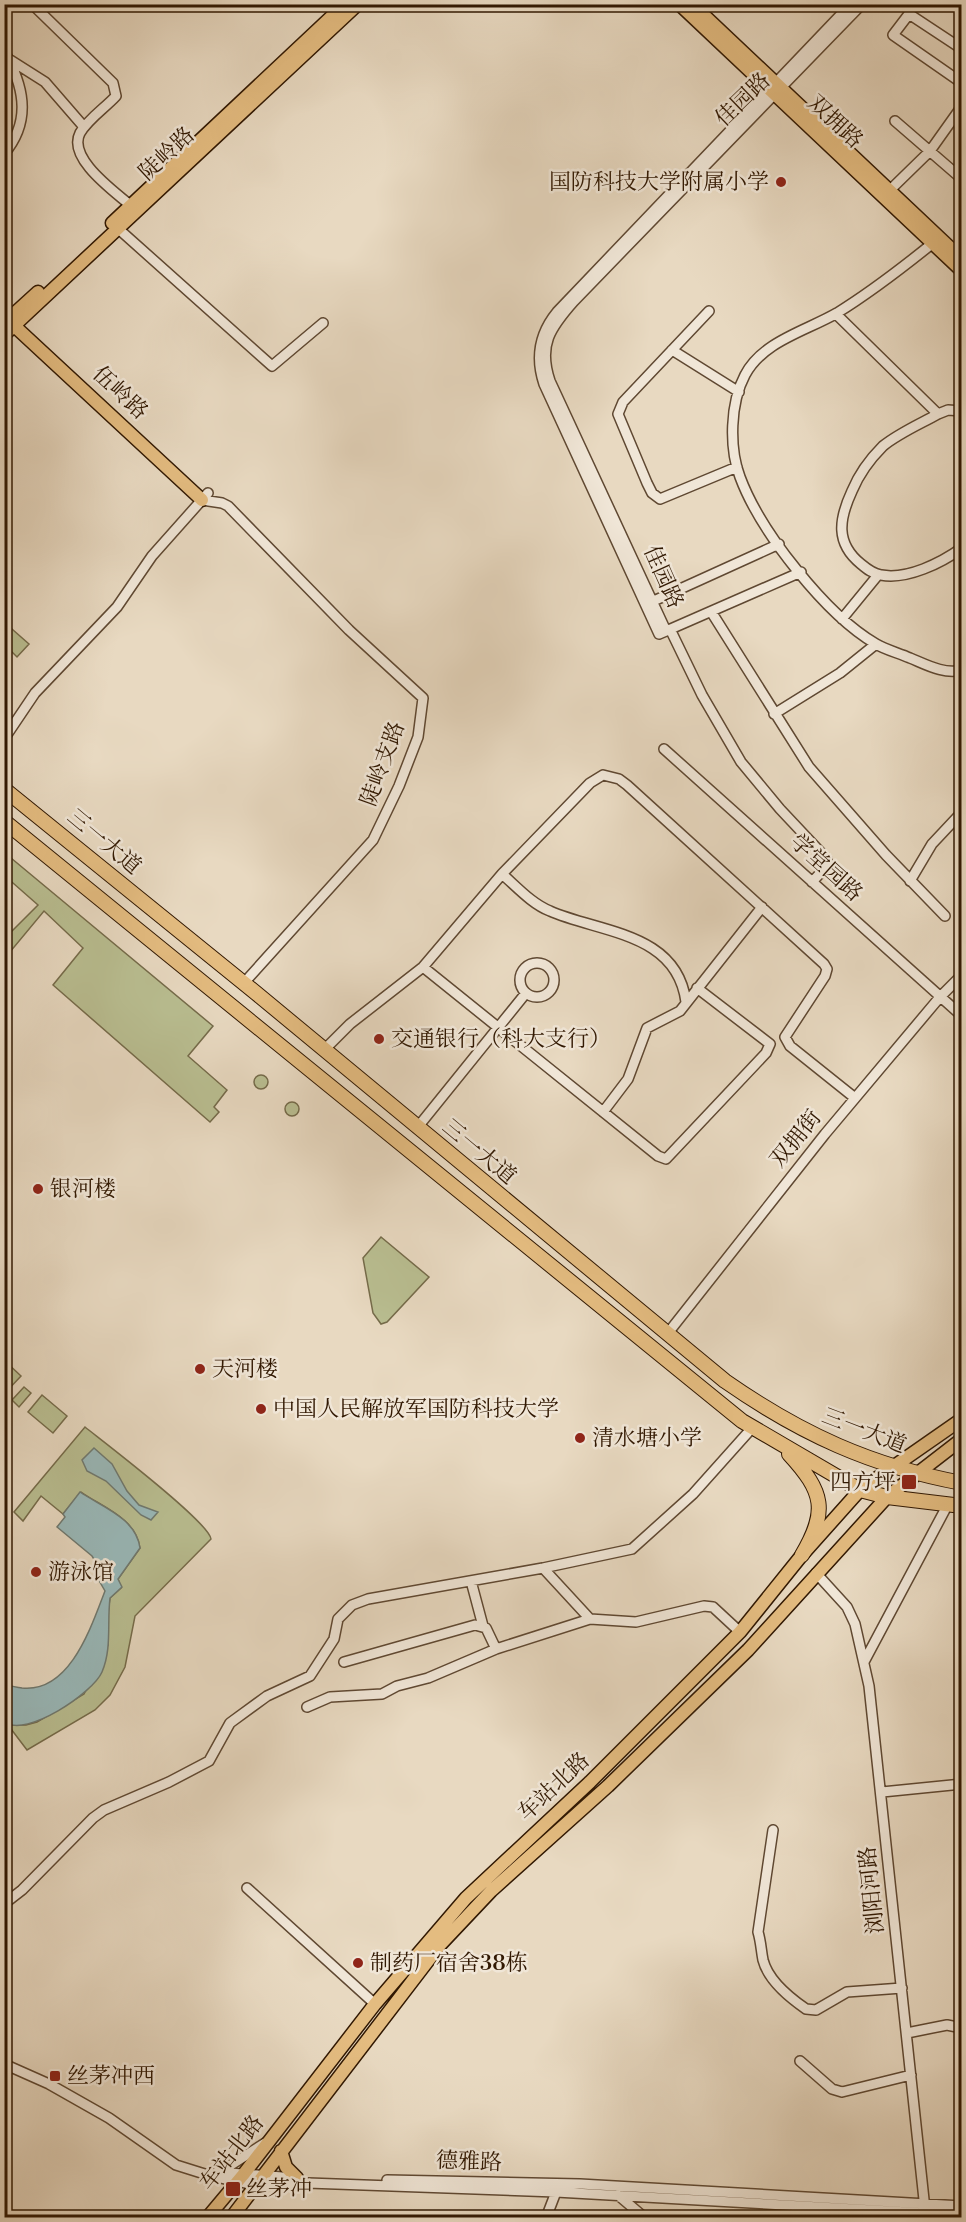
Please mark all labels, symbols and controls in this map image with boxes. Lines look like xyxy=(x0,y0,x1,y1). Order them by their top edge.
street label: 佳园路 xyxy=(710,67,776,133)
street label: 双拥路 xyxy=(802,90,868,154)
street label: 陡岭路 xyxy=(134,122,200,186)
place label: 国防科技大学附属小学 xyxy=(549,169,769,196)
marker: 国防科技大学附属小学 xyxy=(774,175,788,189)
street label: 伍岭路 xyxy=(87,361,153,425)
street label: 佳园路 xyxy=(637,541,689,613)
street label: 陡岭支路 xyxy=(355,718,411,810)
street label: 三一大道 xyxy=(62,803,146,881)
street label: 学堂园路 xyxy=(784,829,868,907)
place label: 交通银行（科大支行） xyxy=(391,1026,611,1053)
marker: 交通银行（科大支行） xyxy=(372,1032,386,1046)
street label: 双拥街 xyxy=(765,1105,827,1173)
street label: 三一大道 xyxy=(437,1113,521,1191)
place label: 银河楼 xyxy=(50,1176,116,1203)
marker: 银河楼 xyxy=(31,1182,45,1196)
place label: 天河楼 xyxy=(212,1356,278,1383)
marker: 天河楼 xyxy=(193,1362,207,1376)
place label: 中国人民解放军国防科技大学 xyxy=(273,1396,559,1423)
marker: 中国人民解放军国防科技大学 xyxy=(254,1402,268,1416)
street label: 三一大道 xyxy=(818,1403,910,1459)
place label: 清水塘小学 xyxy=(592,1425,702,1452)
marker: 清水塘小学 xyxy=(573,1431,587,1445)
place label: 四方坪 xyxy=(830,1469,896,1496)
marker: 四方坪 xyxy=(900,1473,918,1491)
place label: 游泳馆 xyxy=(48,1559,114,1586)
marker: 游泳馆 xyxy=(29,1565,43,1579)
street label: 车站北路 xyxy=(513,1747,595,1827)
street label: 浏阳河路 xyxy=(854,1845,890,1935)
place label: 制药厂宿舍38栋 xyxy=(370,1950,528,1977)
marker: 制药厂宿舍38栋 xyxy=(351,1956,365,1970)
place label: 丝茅冲西 xyxy=(67,2063,155,2090)
marker: 丝茅冲西 xyxy=(48,2069,62,2083)
street label: 车站北路 xyxy=(194,2110,270,2196)
street label: 德雅路 xyxy=(436,2147,502,2177)
place label: 丝茅冲 xyxy=(246,2176,312,2203)
marker: 丝茅冲 xyxy=(224,2180,242,2198)

